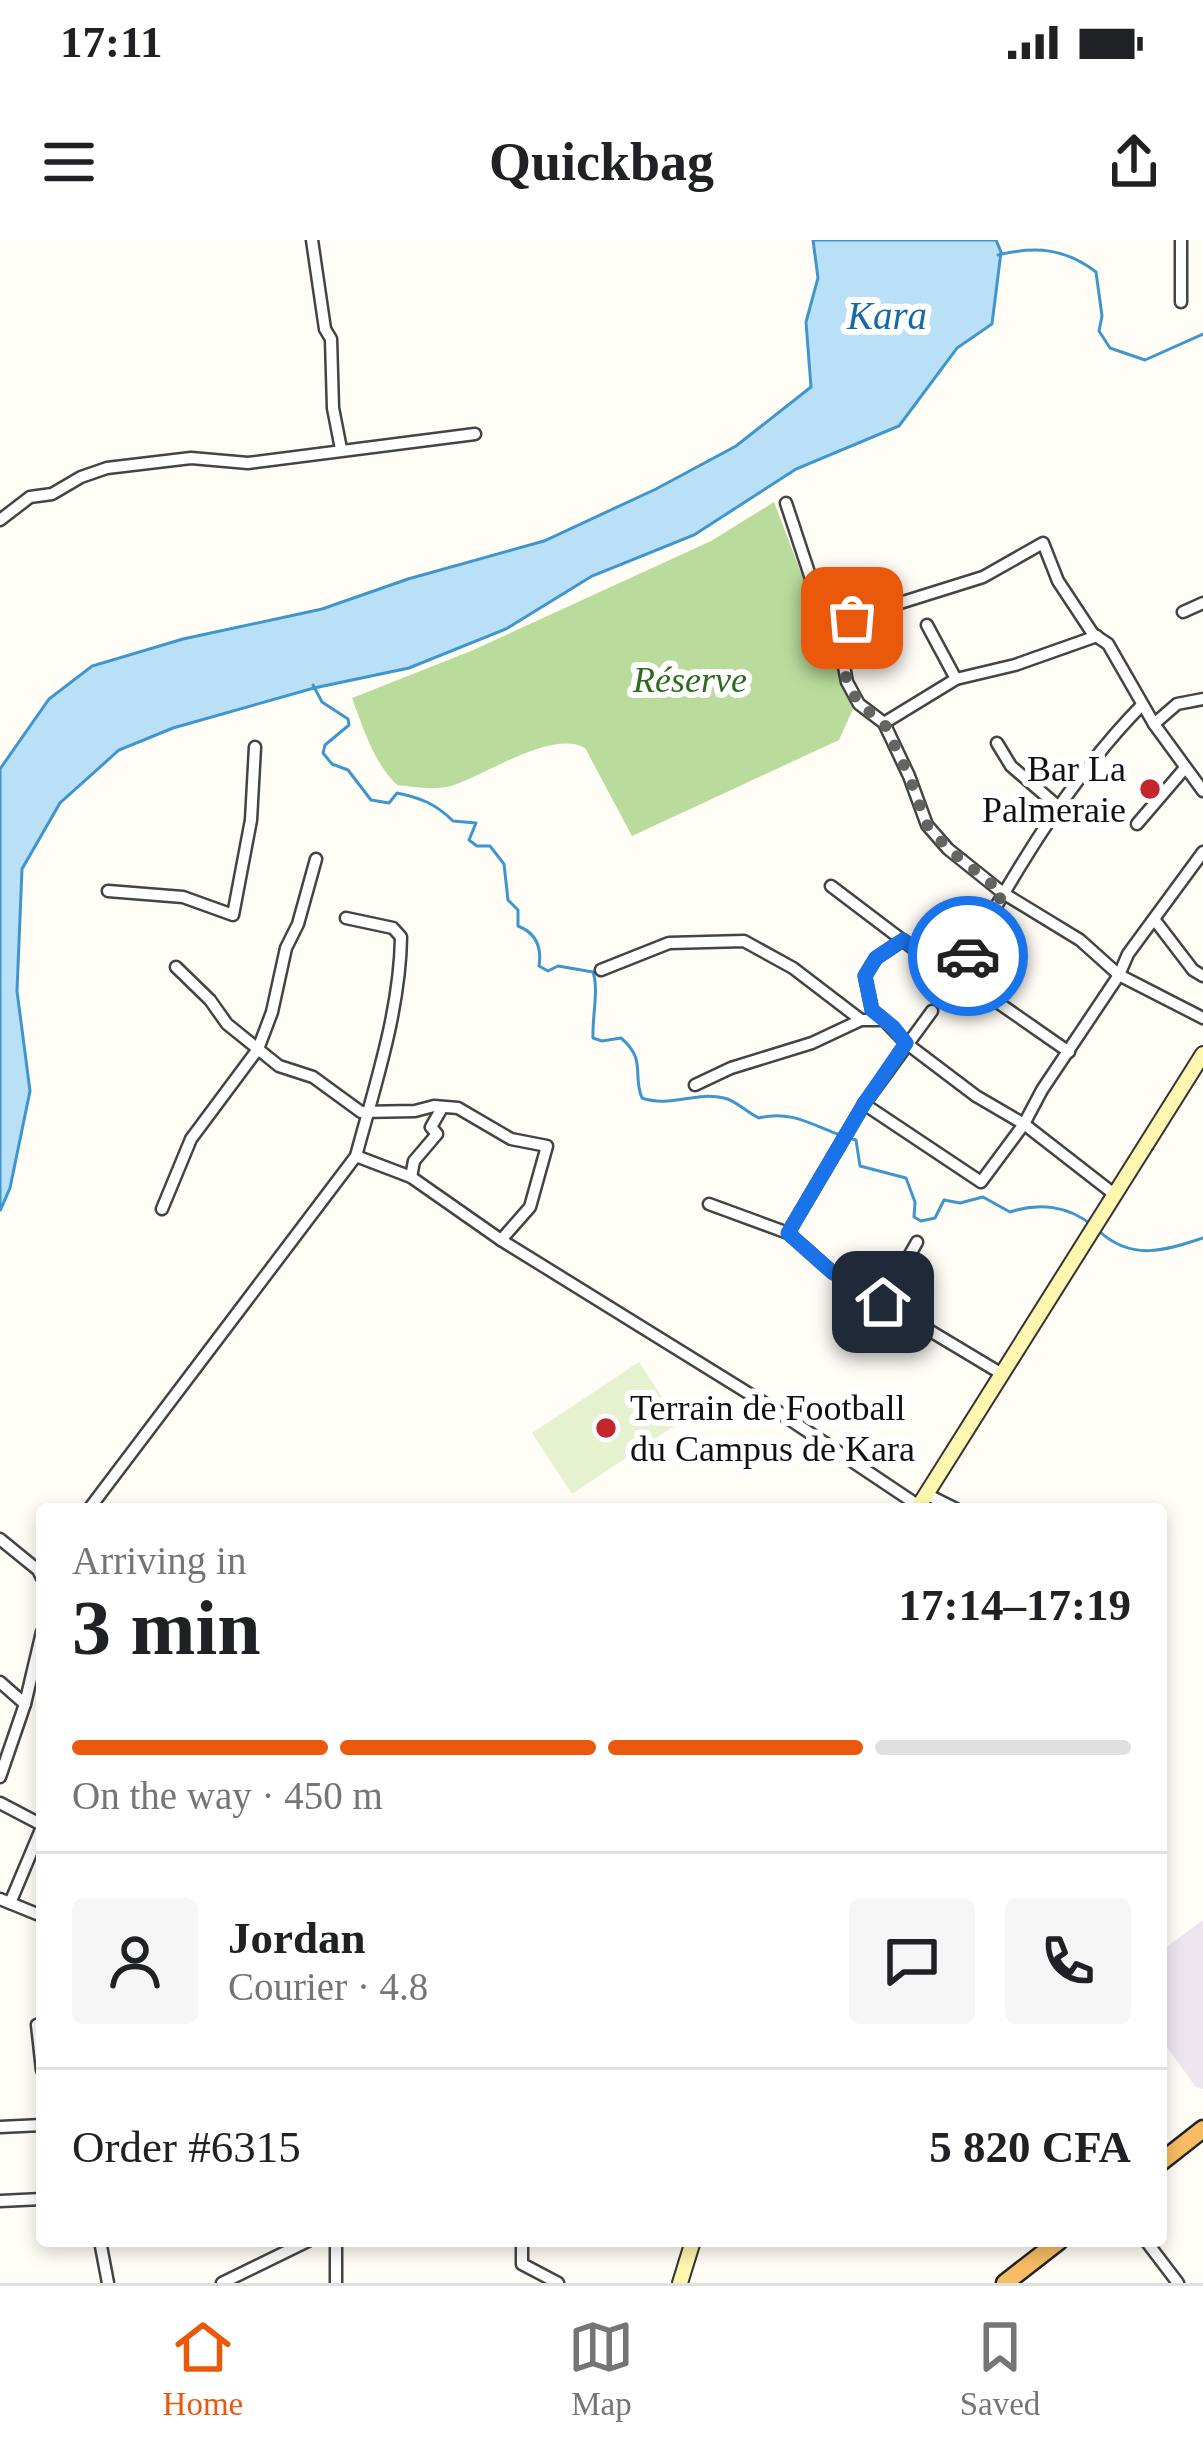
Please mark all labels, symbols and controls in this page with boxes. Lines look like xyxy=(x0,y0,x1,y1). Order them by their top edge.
text: 17:11 xyxy=(60,17,163,67)
icon: menu xyxy=(36,129,102,195)
icon: share xyxy=(1101,129,1167,195)
text: Quickbag xyxy=(489,132,714,192)
water label: Kara xyxy=(846,294,927,337)
pin xyxy=(801,567,903,669)
icon: bag xyxy=(819,585,885,651)
park label: Réserve xyxy=(632,660,747,700)
place label: Bar La Palmeraie xyxy=(982,749,1126,830)
marker: Bar La Palmeraie xyxy=(1137,776,1163,802)
courier xyxy=(908,896,1028,1016)
icon: car xyxy=(935,923,1001,989)
pin xyxy=(832,1251,934,1353)
icon: home xyxy=(850,1269,916,1335)
place label: Terrain de Football du Campus de Kara xyxy=(630,1388,915,1469)
marker: Terrain de Football du Campus de Kara xyxy=(593,1415,619,1441)
text: Arriving in xyxy=(72,1539,246,1582)
text: 17:14–17:19 xyxy=(899,1580,1131,1630)
text: 3 min xyxy=(72,1584,261,1671)
text: On the way · 450 m xyxy=(72,1774,383,1817)
button: person xyxy=(72,1898,198,2024)
button: chat xyxy=(849,1898,975,2024)
button: phone xyxy=(1005,1898,1131,2024)
text: Jordan xyxy=(228,1913,366,1963)
text: Courier · 4.8 xyxy=(228,1965,428,2008)
text: Order #6315 xyxy=(72,2122,301,2172)
text: 5 820 CFA xyxy=(929,2122,1131,2172)
tab: Home xyxy=(163,2314,243,2423)
tab: Map xyxy=(568,2314,634,2423)
tab: Saved xyxy=(960,2314,1040,2423)

